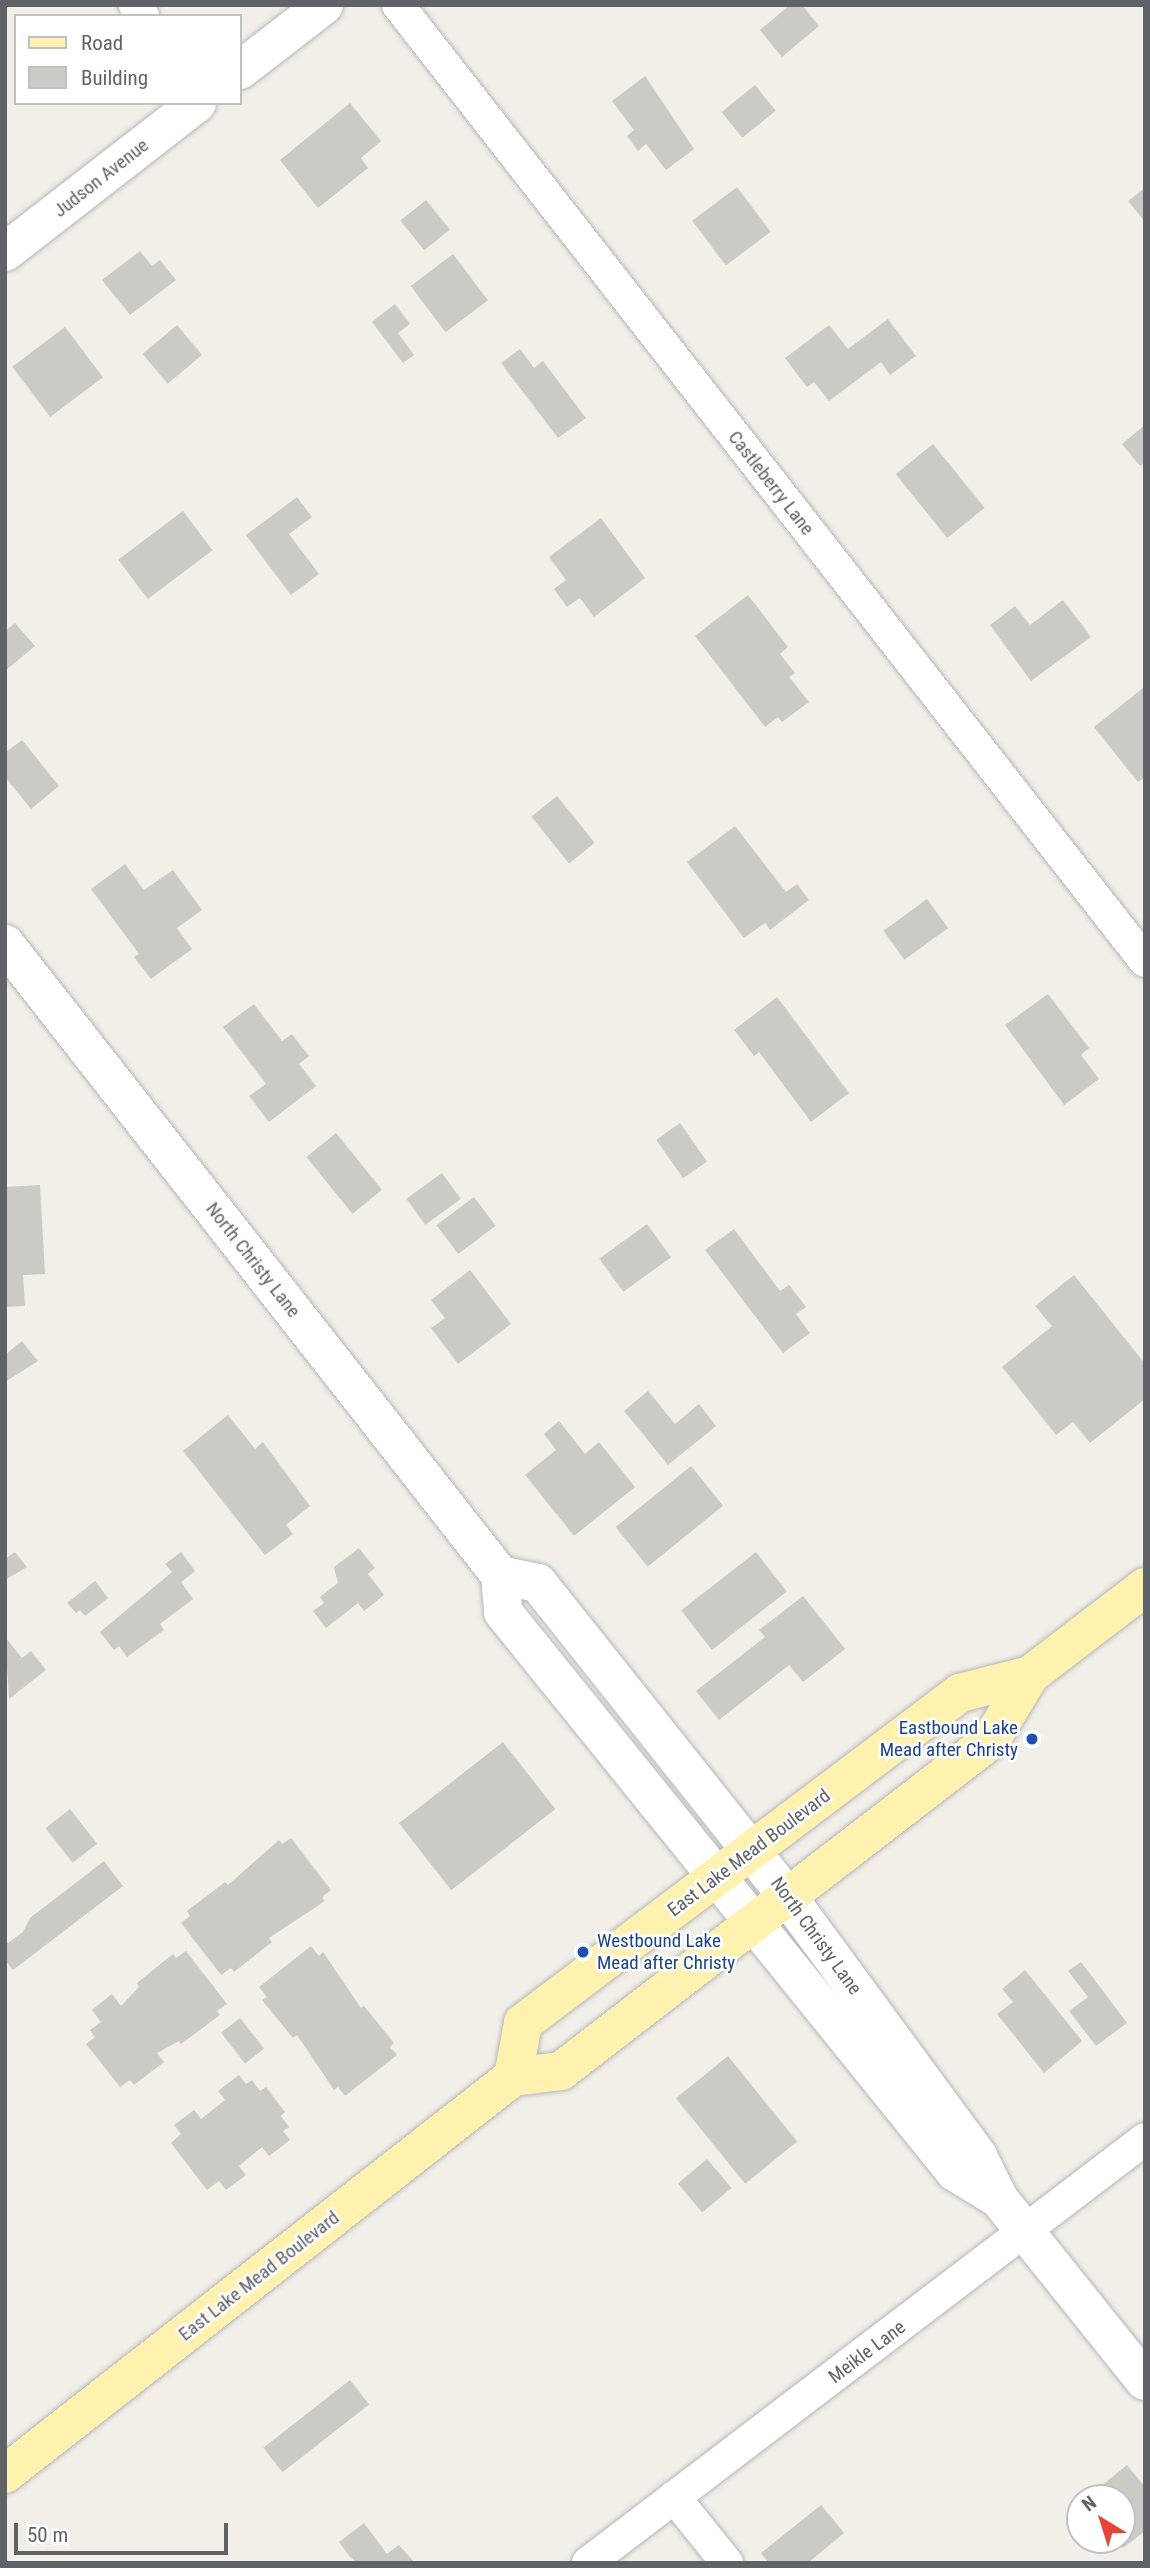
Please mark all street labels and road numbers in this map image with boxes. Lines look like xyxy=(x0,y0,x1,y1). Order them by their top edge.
street label: Judson Avenue xyxy=(49,134,153,222)
street label: Castleberry Lane xyxy=(723,426,819,540)
street label: North Christy Lane xyxy=(201,1198,305,1322)
street label: East Lake Mead Boulevard xyxy=(663,1784,835,1922)
street label: North Christy Lane xyxy=(766,1873,866,1999)
street label: East Lake Mead Boulevard xyxy=(174,2206,344,2346)
street label: Meikle Lane xyxy=(824,2316,910,2388)

